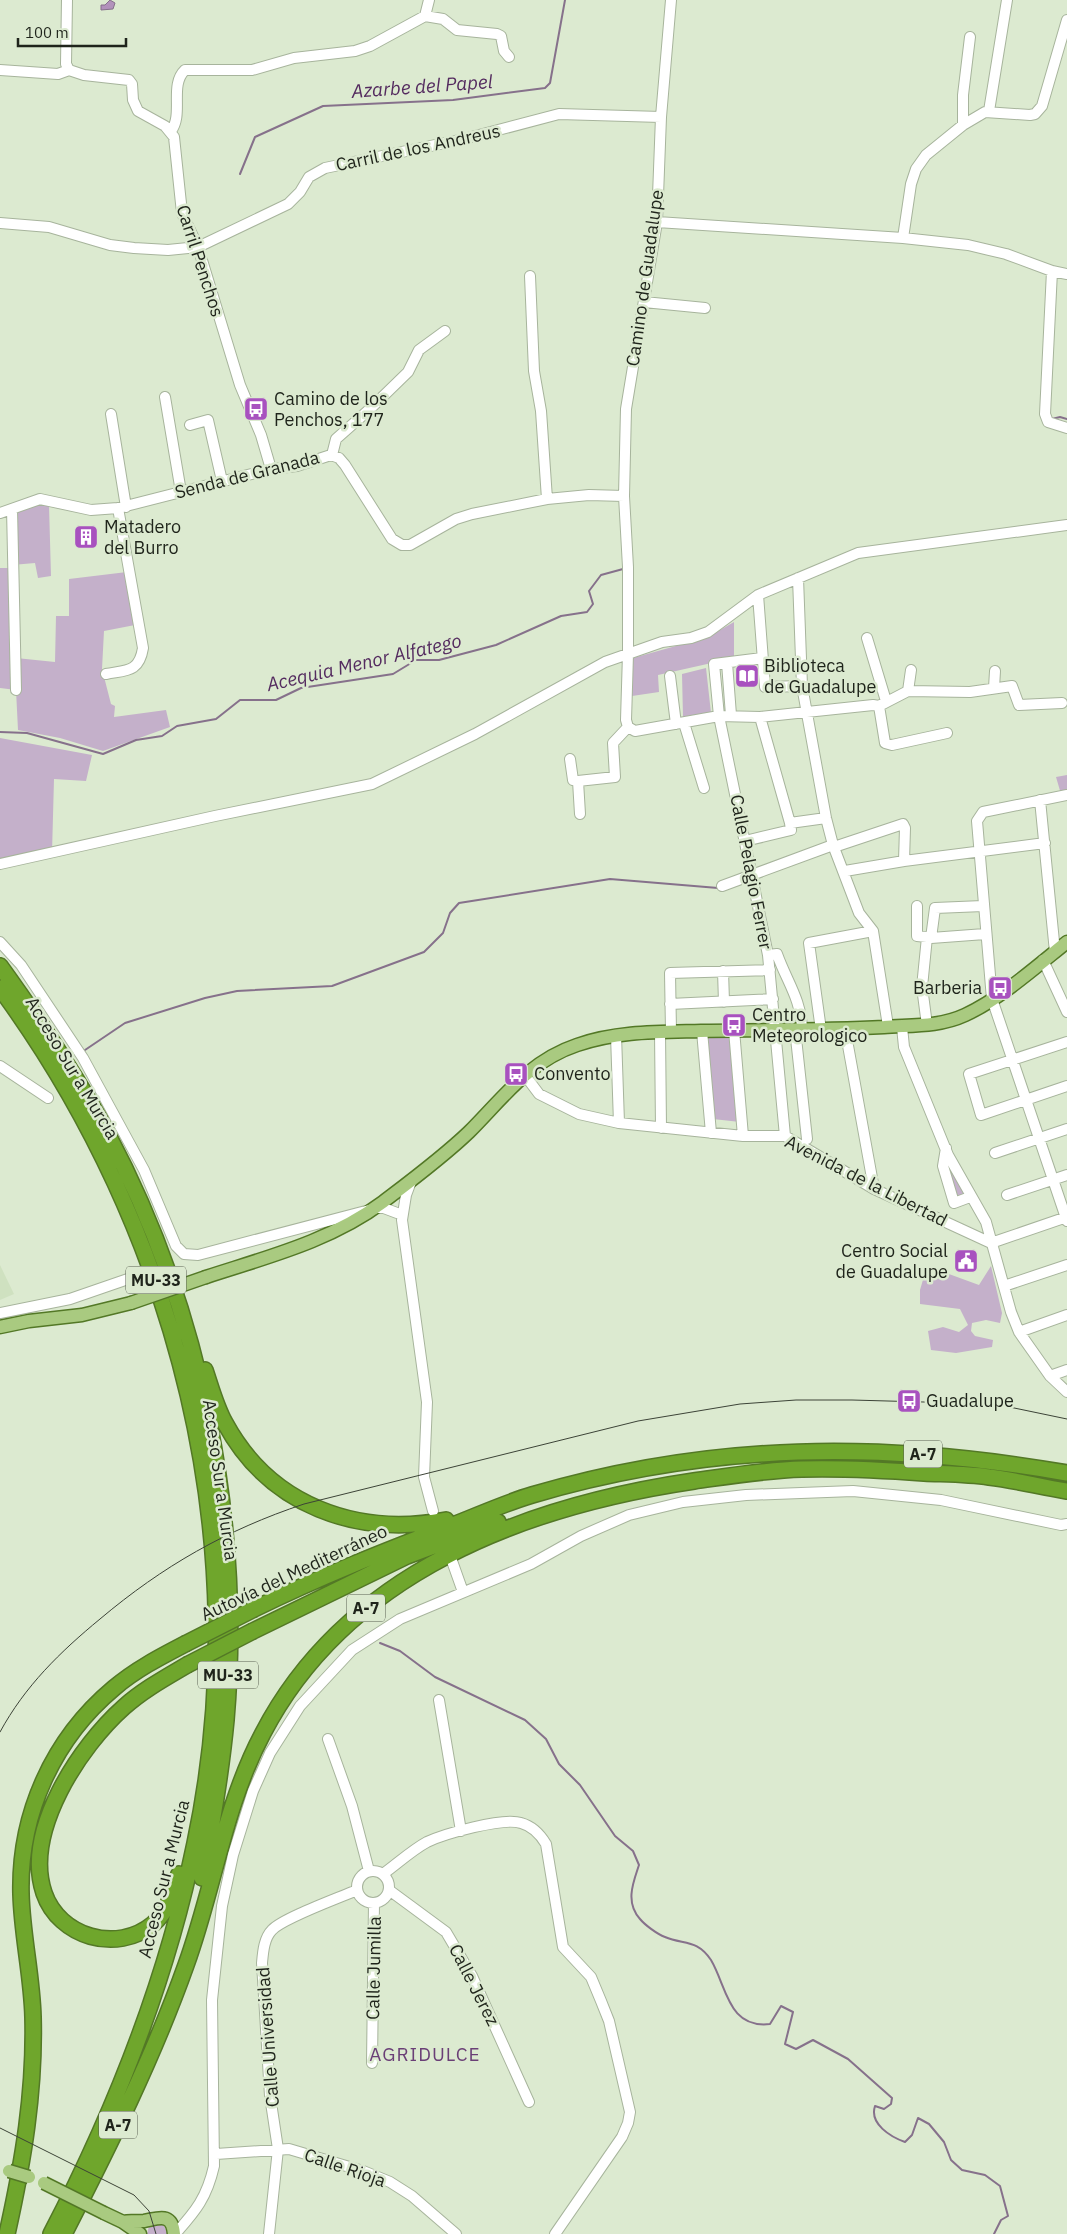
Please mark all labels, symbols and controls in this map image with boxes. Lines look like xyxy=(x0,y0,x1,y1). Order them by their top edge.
scale bar xyxy=(18,15,125,47)
text: 100 m xyxy=(25,23,69,42)
water label: Azarbe del Papel xyxy=(350,69,493,103)
street label: Carril de los Andreus xyxy=(333,119,502,176)
street label: Camino de Guadalupe xyxy=(621,188,668,368)
street label: Carril Penchos xyxy=(172,202,229,320)
place label: Camino de los Penchos, 177 xyxy=(274,387,388,431)
bus stop icon: Camino de los Penchos, 177 xyxy=(243,396,269,422)
street label: Senda de Granada xyxy=(172,445,322,504)
place label: Matadero del Burro xyxy=(104,515,181,559)
building icon: Matadero del Burro xyxy=(73,524,99,550)
water label: Acequia Menor Alfatego xyxy=(263,628,464,696)
place label: Biblioteca de Guadalupe xyxy=(764,654,877,698)
library icon: Biblioteca de Guadalupe xyxy=(734,663,760,689)
street label: Calle Pelagio Ferrer xyxy=(725,793,778,952)
bus stop icon: Barberia xyxy=(987,975,1013,1001)
place label: Barberia xyxy=(913,976,982,999)
street label: Acceso Sur a Murcia xyxy=(21,992,124,1144)
place label: Centro Meteorologico xyxy=(752,1003,867,1047)
bus stop icon: Centro Meteorologico xyxy=(721,1012,747,1038)
bus stop icon: Convento xyxy=(503,1061,529,1087)
place label: Convento xyxy=(534,1062,610,1085)
street label: Avenida de la Libertad xyxy=(781,1130,951,1231)
place label: Centro Social de Guadalupe xyxy=(836,1239,948,1283)
public building icon: Centro Social de Guadalupe xyxy=(953,1248,979,1274)
road number: MU-33 xyxy=(126,1266,186,1294)
bus stop icon: Guadalupe xyxy=(896,1388,922,1414)
place label: Guadalupe xyxy=(926,1389,1014,1412)
street label: Acceso Sur a Murcia xyxy=(198,1398,243,1562)
road number: A-7 xyxy=(904,1440,942,1468)
street label: Autovía del Mediterráneo xyxy=(197,1519,391,1626)
road number: A-7 xyxy=(347,1595,385,1622)
road number: MU-33 xyxy=(198,1662,258,1688)
street label: Acceso Sur a Murcia xyxy=(133,1797,194,1960)
street label: Calle Jumilla xyxy=(361,1916,386,2020)
street label: Calle Jerez xyxy=(444,1940,505,2029)
street label: Calle Universidad xyxy=(251,1966,284,2108)
district label: AGRIDULCE xyxy=(369,2042,481,2066)
road number: A-7 xyxy=(99,2112,137,2138)
street label: Calle Rioja xyxy=(301,2143,389,2192)

